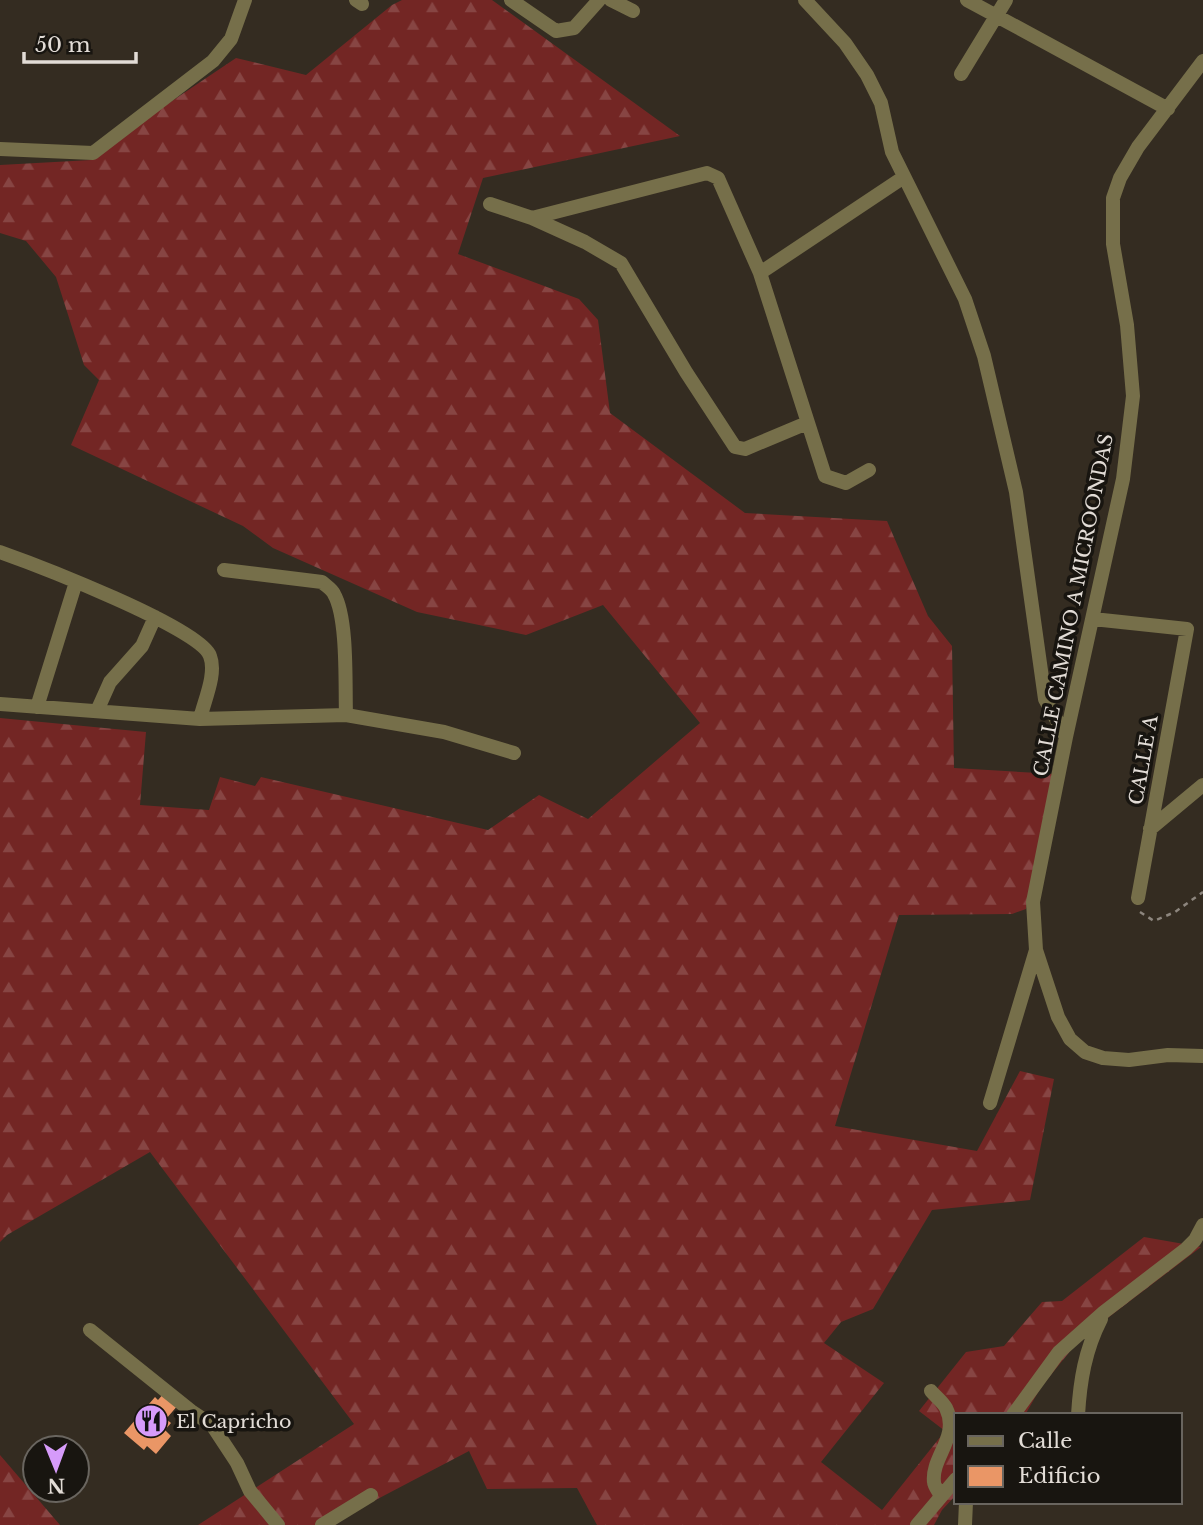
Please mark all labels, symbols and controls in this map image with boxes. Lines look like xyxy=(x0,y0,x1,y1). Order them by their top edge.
scale bar xyxy=(24,21,136,65)
text: 50 m xyxy=(35,32,91,58)
street label: CALLE CAMINO A MICROONDAS xyxy=(1029,432,1118,778)
street label: CALLE A xyxy=(1124,713,1163,807)
restaurant icon: El Capricho xyxy=(132,1402,170,1440)
place label: El Capricho xyxy=(176,1410,291,1433)
legend xyxy=(954,1413,1182,1504)
text: Calle xyxy=(1018,1428,1072,1454)
north arrow xyxy=(21,1434,91,1504)
text: Edificio xyxy=(1018,1463,1100,1489)
text: N xyxy=(47,1474,65,1497)

